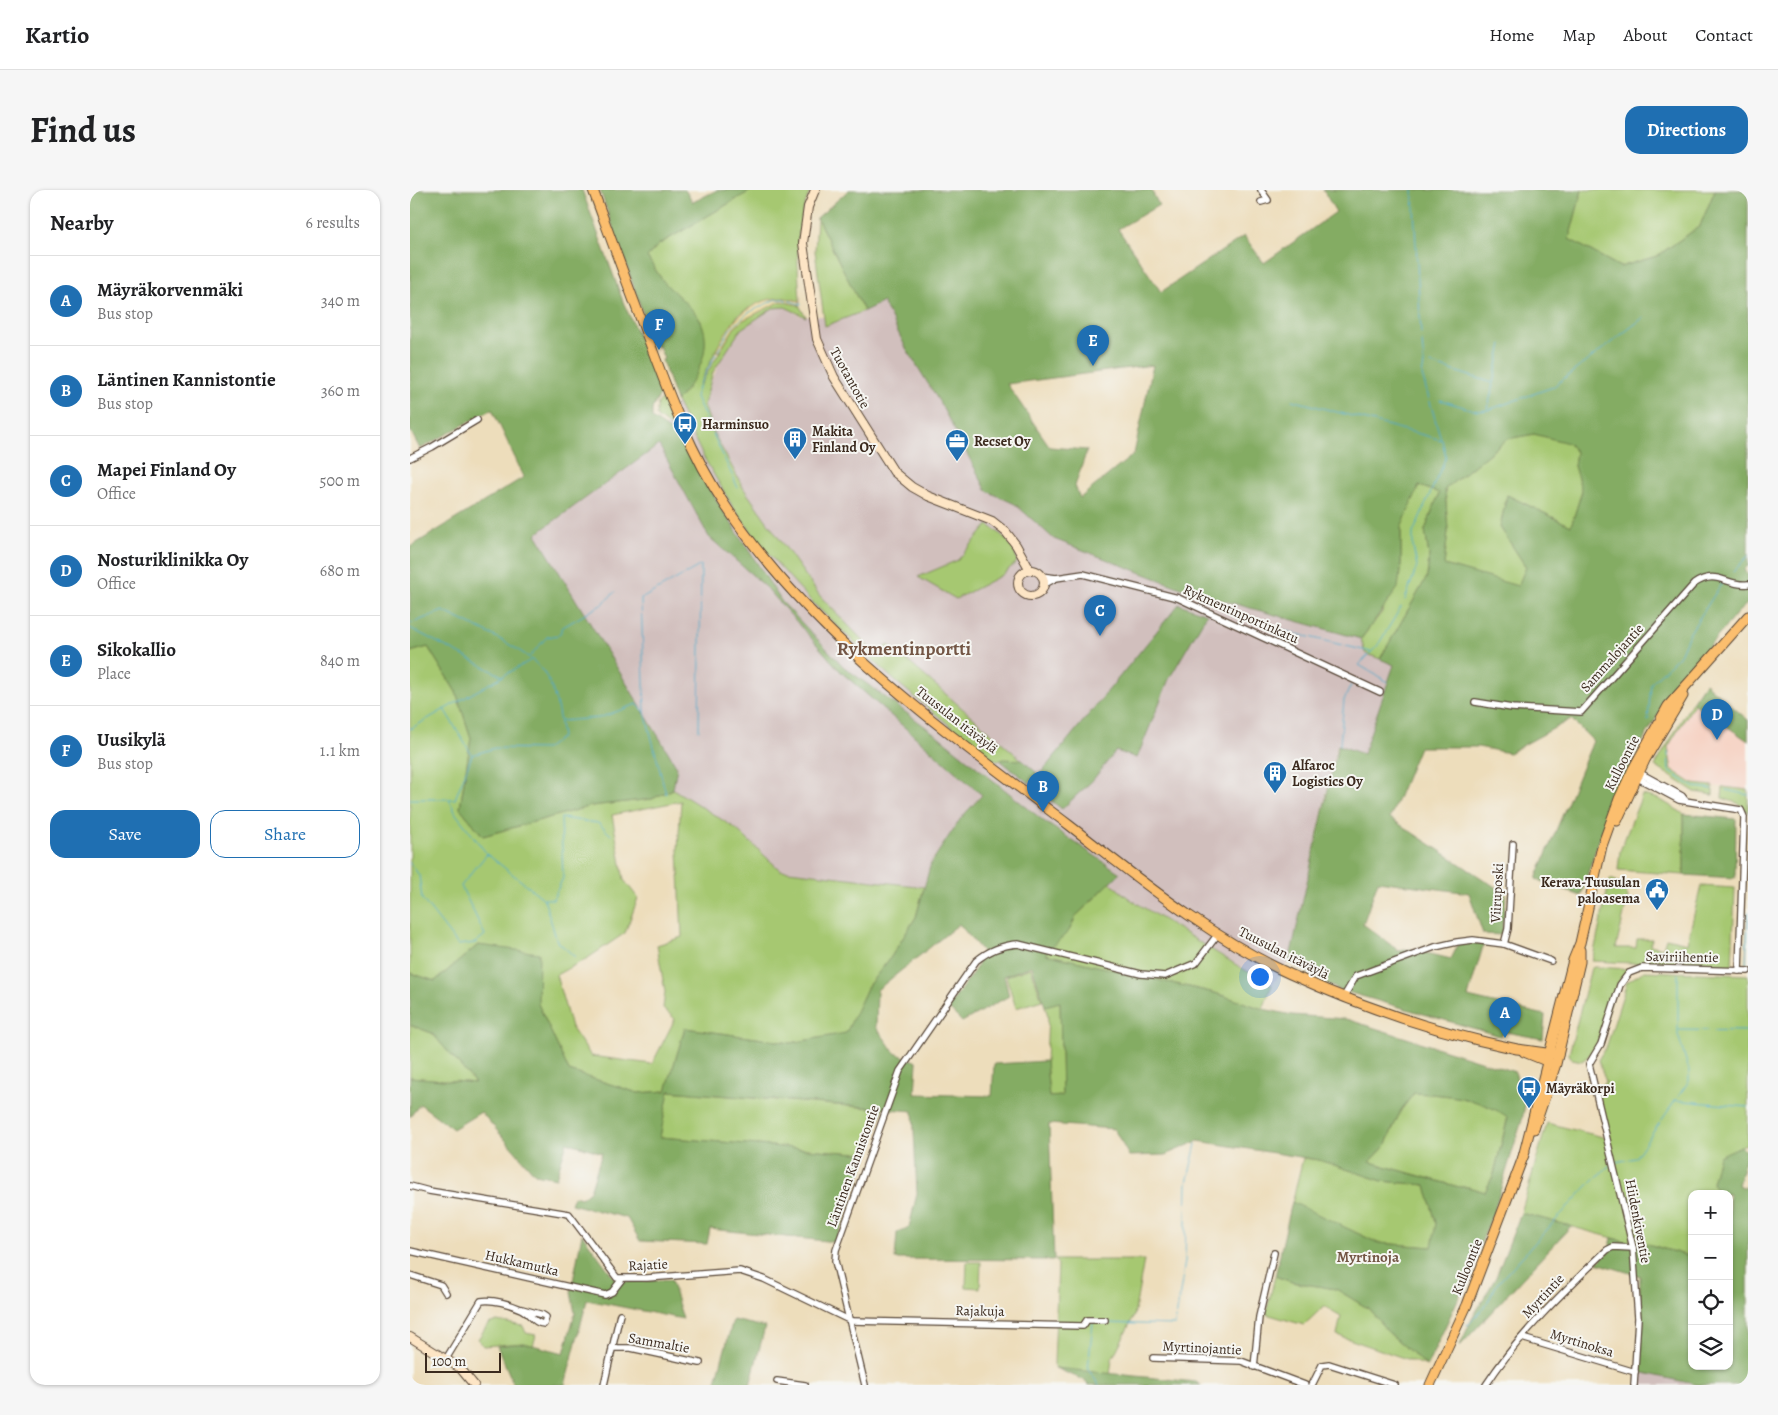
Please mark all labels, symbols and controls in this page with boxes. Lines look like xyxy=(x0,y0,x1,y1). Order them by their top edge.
text: Kartio xyxy=(25,19,89,51)
text: Home xyxy=(1489,23,1534,47)
text: Map xyxy=(1562,23,1595,47)
text: About xyxy=(1623,23,1667,47)
text: Contact xyxy=(1695,23,1753,47)
text: Find us xyxy=(30,106,136,154)
button: Directions xyxy=(1625,106,1748,154)
text: Nearby xyxy=(50,209,113,237)
text: 6 results xyxy=(306,212,360,234)
text: Mäyräkorvenmäki xyxy=(97,277,243,303)
text: A xyxy=(61,290,71,312)
text: 340 m xyxy=(321,290,360,312)
text: Bus stop xyxy=(97,303,153,325)
pin: F xyxy=(643,309,675,350)
pin: E xyxy=(1077,325,1109,366)
street label: Tuotantotie xyxy=(825,344,875,412)
text: Läntinen Kannistontie xyxy=(97,367,276,393)
text: B xyxy=(61,380,71,402)
text: 360 m xyxy=(321,380,360,402)
text: Bus stop xyxy=(97,393,153,415)
bus stop icon: Harminsuo xyxy=(672,411,698,445)
place label: Harminsuo xyxy=(702,415,769,434)
place label: Makita Finland Oy xyxy=(812,422,876,457)
building icon: Makita Finland Oy xyxy=(782,426,808,460)
office icon: Recset Oy xyxy=(944,428,970,462)
place label: Recset Oy xyxy=(974,432,1031,451)
text: Mapei Finland Oy xyxy=(97,457,236,483)
text: C xyxy=(61,470,71,492)
text: 500 m xyxy=(320,470,360,492)
text: Office xyxy=(97,483,136,505)
text: Nosturiklinikka Oy xyxy=(97,547,248,573)
text: D xyxy=(60,560,72,582)
text: 680 m xyxy=(320,560,360,582)
text: Office xyxy=(97,573,136,595)
street label: Rykmentinportinkatu xyxy=(1180,580,1302,648)
pin: C xyxy=(1084,595,1116,636)
street label: Sammalojantie xyxy=(1576,620,1648,696)
district label: Rykmentinportti xyxy=(837,636,972,662)
text: Sikokallio xyxy=(97,637,176,663)
text: E xyxy=(61,650,71,672)
text: 840 m xyxy=(320,650,360,672)
text: Place xyxy=(97,663,131,685)
street label: Tuusulan itäväylä xyxy=(912,682,1002,758)
pin: D xyxy=(1701,699,1733,740)
text: Uusikylä xyxy=(97,727,166,753)
street label: Kulloontie xyxy=(1600,732,1644,794)
text: F xyxy=(62,740,70,762)
text: 1.1 km xyxy=(320,740,360,762)
text: Bus stop xyxy=(97,753,153,775)
place label: Alfaroc Logistics Oy xyxy=(1291,756,1363,791)
building icon: Alfaroc Logistics Oy xyxy=(1262,760,1288,794)
pin: B xyxy=(1027,771,1059,812)
button: Save xyxy=(50,810,200,858)
button: Share xyxy=(210,810,360,858)
street label: Viiruposki xyxy=(1486,863,1508,924)
place label: Kerava-Tuusulan paloasema xyxy=(1541,873,1640,908)
public building icon: Kerava-Tuusulan paloasema xyxy=(1644,877,1670,911)
street label: Tuusulan itäväylä xyxy=(1235,922,1333,984)
street label: Saviriihentie xyxy=(1645,947,1719,967)
your location xyxy=(1247,964,1273,990)
pin: A xyxy=(1489,997,1521,1038)
bus stop icon: Mäyräkorpi xyxy=(1516,1075,1542,1109)
place label: Mäyräkorpi xyxy=(1546,1079,1615,1098)
street label: Läntinen Kannistontie xyxy=(822,1102,884,1230)
street label: Hiidenkiventie xyxy=(1621,1177,1655,1265)
map controls xyxy=(1688,1190,1733,1370)
button: + xyxy=(1688,1190,1733,1235)
button: − xyxy=(1688,1235,1733,1280)
street label: Kulloontie xyxy=(1447,1236,1487,1298)
street label: Hukkamutka xyxy=(483,1245,561,1281)
district label: Myrtinoja xyxy=(1337,1247,1400,1267)
street label: Rajatie xyxy=(628,1254,668,1276)
street label: Myrtintie xyxy=(1518,1270,1568,1322)
button: locate xyxy=(1688,1280,1733,1325)
street label: Rajakuja xyxy=(955,1301,1005,1321)
street label: Myrtinoksa xyxy=(1548,1324,1617,1362)
button: layers xyxy=(1688,1325,1733,1370)
street label: Sammaltie xyxy=(627,1328,691,1358)
street label: Myrtinojantie xyxy=(1162,1336,1242,1360)
scale bar xyxy=(425,1350,501,1373)
text: 100 m xyxy=(432,1352,466,1371)

